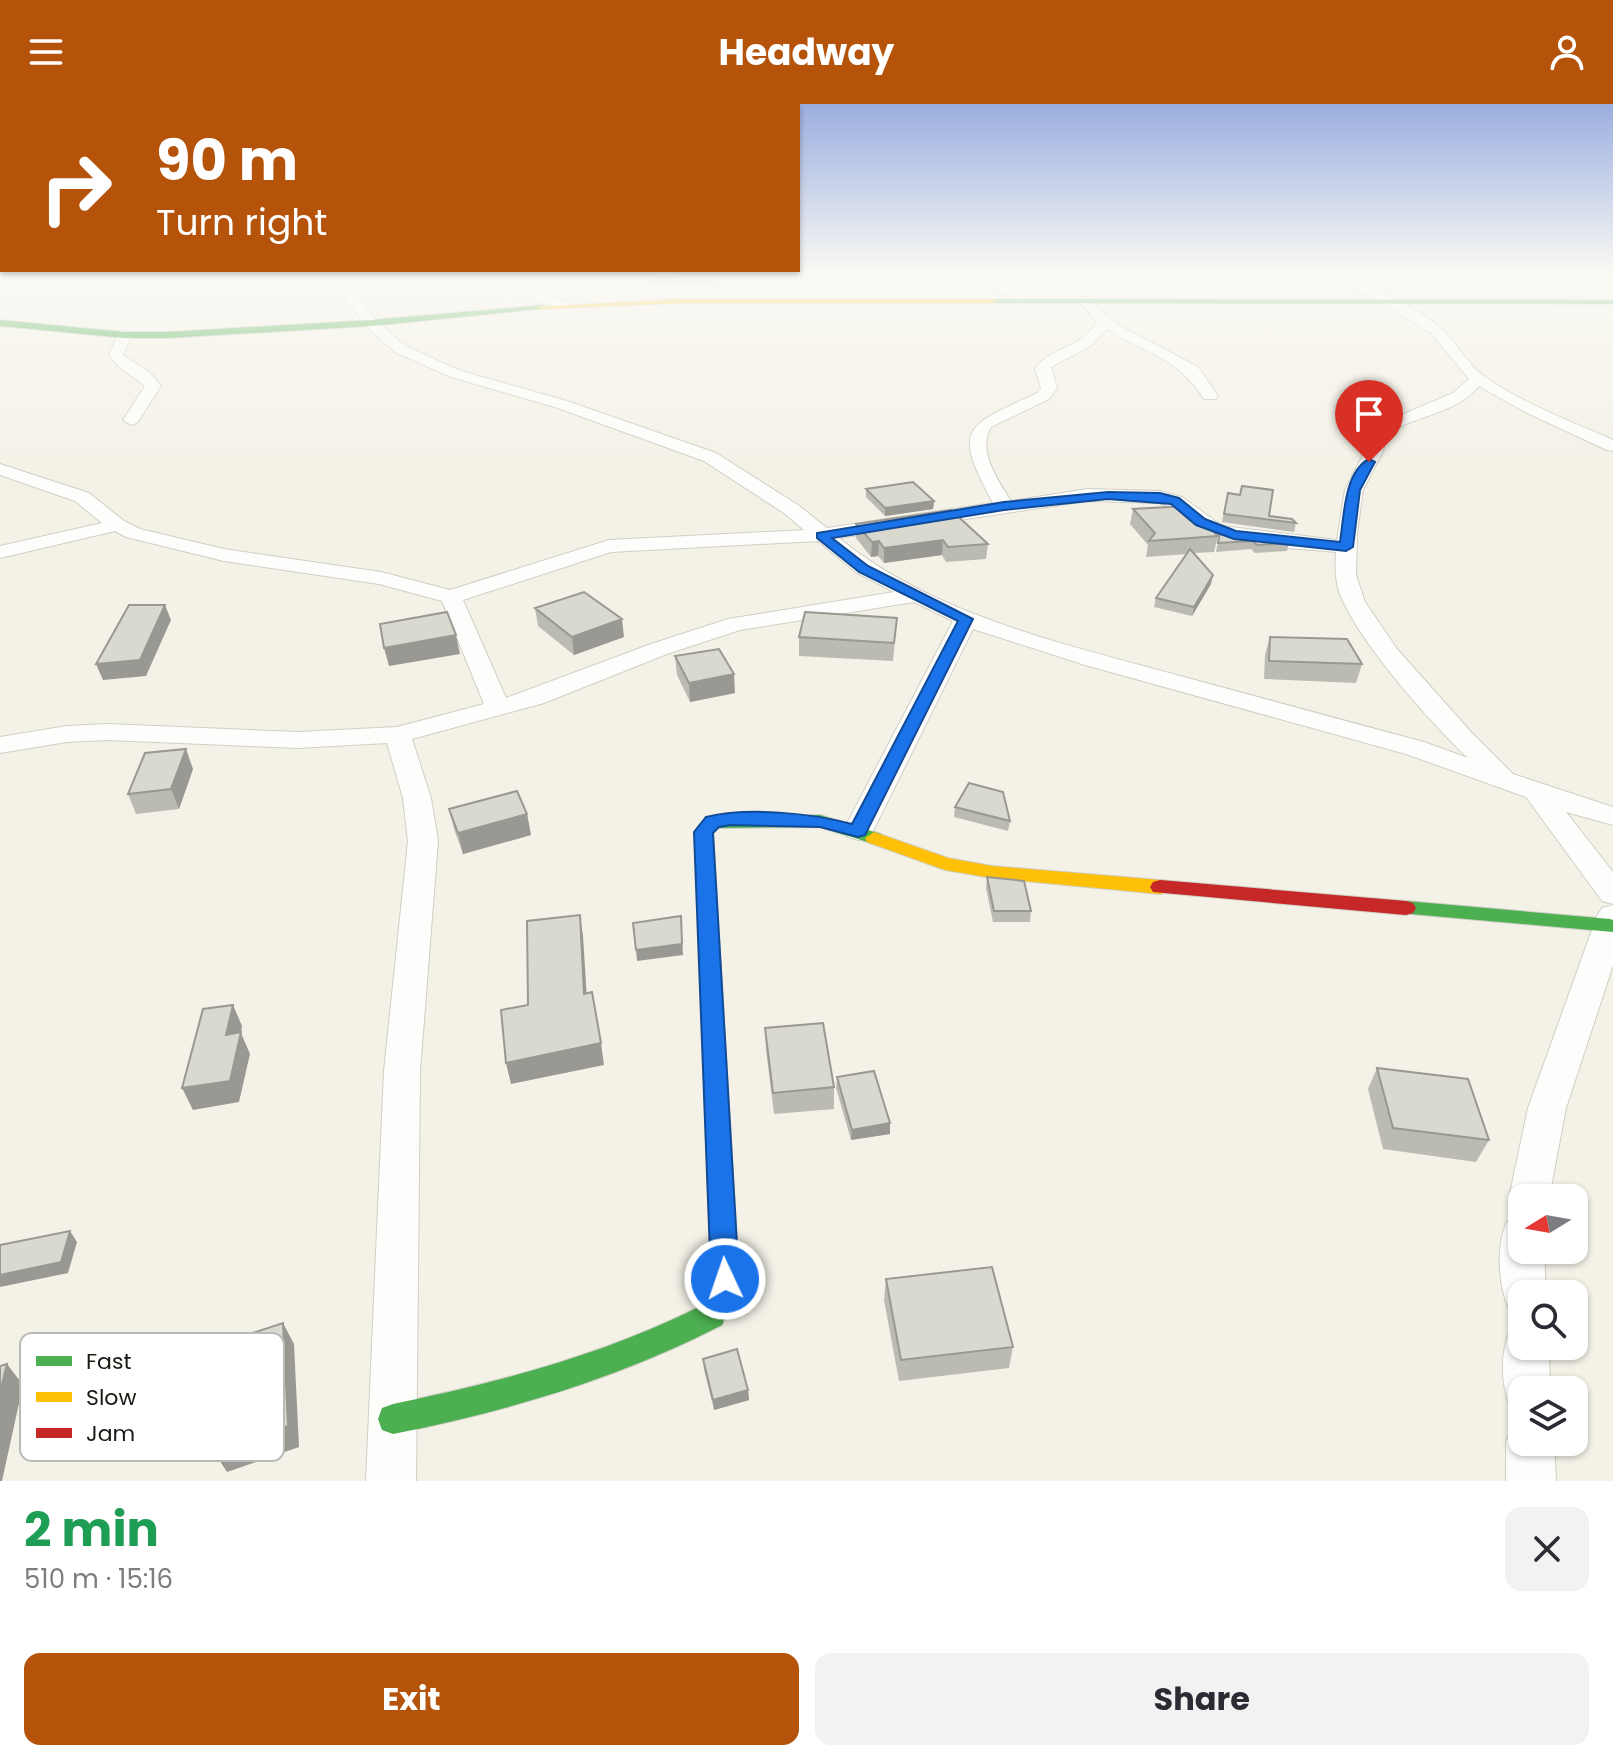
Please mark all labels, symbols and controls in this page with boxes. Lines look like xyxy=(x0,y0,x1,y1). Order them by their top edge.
text: Headway xyxy=(719,27,894,78)
icon: menu xyxy=(24,30,68,74)
icon: person xyxy=(1545,30,1589,74)
text: 90 m xyxy=(156,121,298,200)
icon: right xyxy=(24,136,128,240)
text: Turn right xyxy=(156,197,327,248)
pin xyxy=(1335,380,1403,462)
icon: arrive xyxy=(1347,392,1391,436)
north arrow xyxy=(1508,1184,1588,1264)
map controls xyxy=(1508,1184,1588,1456)
position arrow xyxy=(683,1237,767,1321)
button: search xyxy=(1508,1280,1588,1360)
legend xyxy=(20,1333,284,1461)
text: Fast xyxy=(86,1346,131,1377)
button: layers xyxy=(1508,1376,1588,1456)
text: Slow xyxy=(86,1382,136,1413)
text: Jam xyxy=(86,1418,135,1449)
text: 2 min xyxy=(24,1496,159,1563)
button: close xyxy=(1505,1507,1589,1591)
text: 510 m · 15:16 xyxy=(24,1561,173,1597)
button: Exit xyxy=(24,1653,799,1745)
button: Share xyxy=(815,1653,1589,1745)

